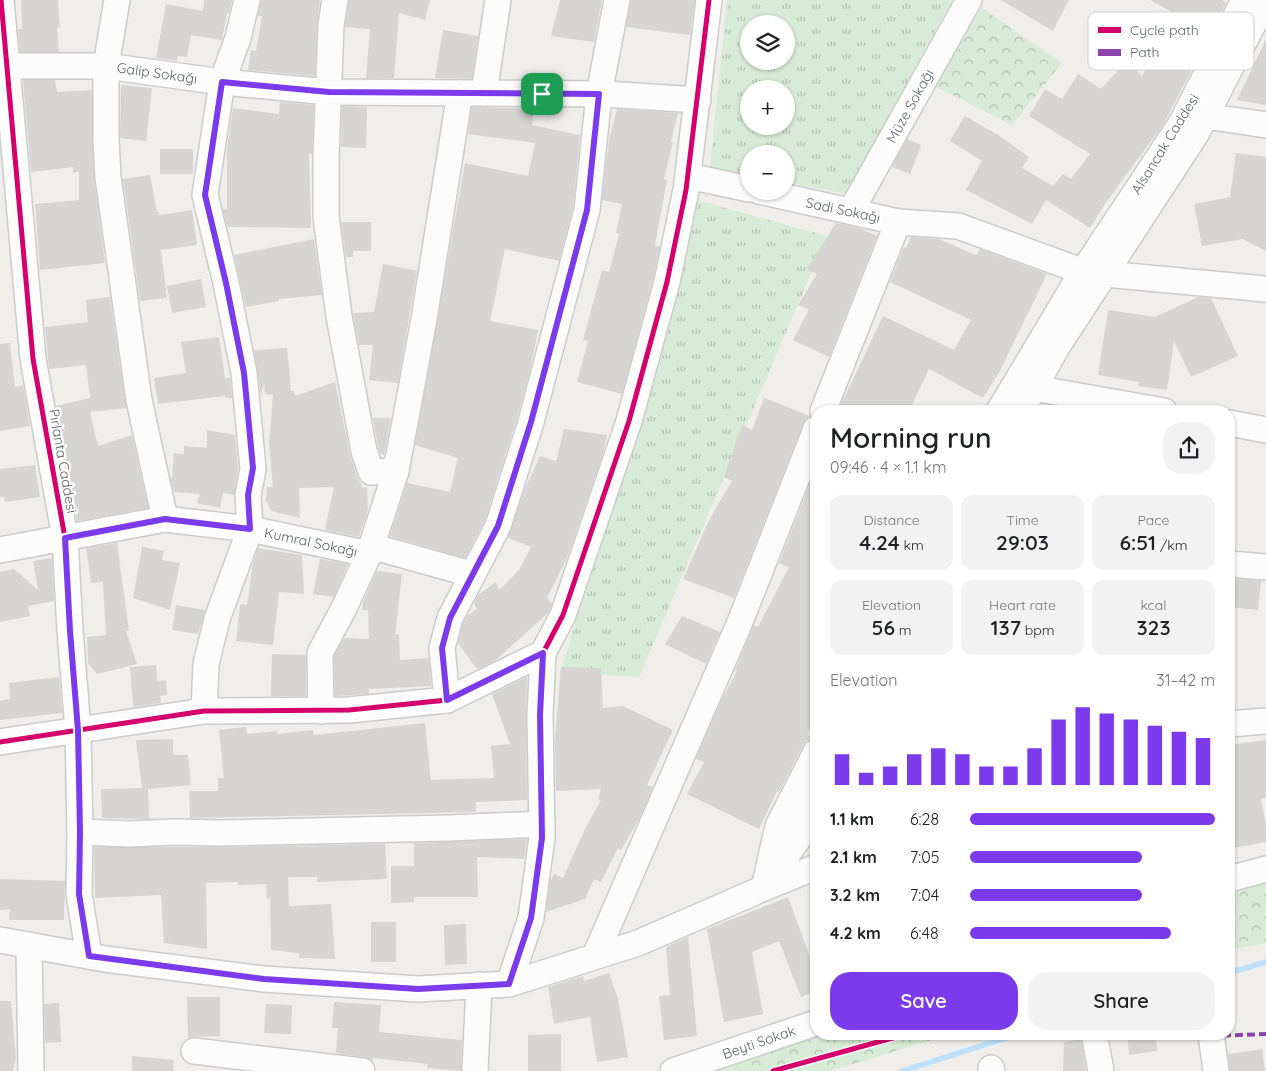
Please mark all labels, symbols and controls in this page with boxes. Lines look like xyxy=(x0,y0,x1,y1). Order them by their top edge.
legend xyxy=(1088,12,1254,70)
map controls xyxy=(740,15,795,200)
button: layers xyxy=(740,15,795,70)
text: Cycle path xyxy=(1130,21,1199,39)
text: Path xyxy=(1130,43,1159,61)
street label: Galip Sokağı xyxy=(116,58,198,88)
street label: Müze Sokağı xyxy=(882,66,938,146)
pin xyxy=(521,73,563,115)
icon: arrive xyxy=(528,80,556,108)
button: + xyxy=(740,80,795,135)
street label: Alsancak Caddesi xyxy=(1127,91,1203,197)
button: − xyxy=(740,145,795,200)
street label: Sadi Sokağı xyxy=(804,193,882,227)
street label: Pırlanta Caddesi xyxy=(45,407,81,515)
text: Morning run xyxy=(830,420,991,455)
button: share xyxy=(1163,422,1215,474)
text: 09:46 · 4 × 1.1 km xyxy=(830,457,947,477)
text: Distance xyxy=(863,511,920,529)
text: Time xyxy=(1006,511,1039,529)
text: Pace xyxy=(1138,511,1169,529)
street label: Kumral Sokağı xyxy=(263,523,359,561)
text: 4.24 xyxy=(859,529,900,555)
text: 29:03 xyxy=(996,529,1049,555)
text: 6:51 xyxy=(1120,529,1156,555)
text: km xyxy=(900,536,924,554)
text: /km xyxy=(1156,536,1187,554)
text: Elevation xyxy=(862,596,921,614)
text: Heart rate xyxy=(989,596,1056,614)
text: kcal xyxy=(1140,596,1167,614)
text: 56 xyxy=(872,614,895,640)
text: 137 xyxy=(990,614,1021,640)
text: 323 xyxy=(1136,614,1171,640)
text: m xyxy=(895,621,912,639)
text: bpm xyxy=(1021,621,1055,639)
text: Elevation xyxy=(830,670,897,690)
text: 31–42 m xyxy=(1156,670,1215,690)
text: 1.1 km xyxy=(830,809,874,829)
text: 6:28 xyxy=(910,809,939,829)
text: 2.1 km xyxy=(830,847,877,867)
text: 7:05 xyxy=(910,847,939,867)
text: 3.2 km xyxy=(830,885,880,905)
text: 7:04 xyxy=(910,885,939,905)
text: 4.2 km xyxy=(830,923,881,943)
text: 6:48 xyxy=(910,923,939,943)
button: Save xyxy=(830,972,1018,1030)
button: Share xyxy=(1028,972,1215,1030)
street label: Beyti Sokak xyxy=(720,1021,798,1063)

